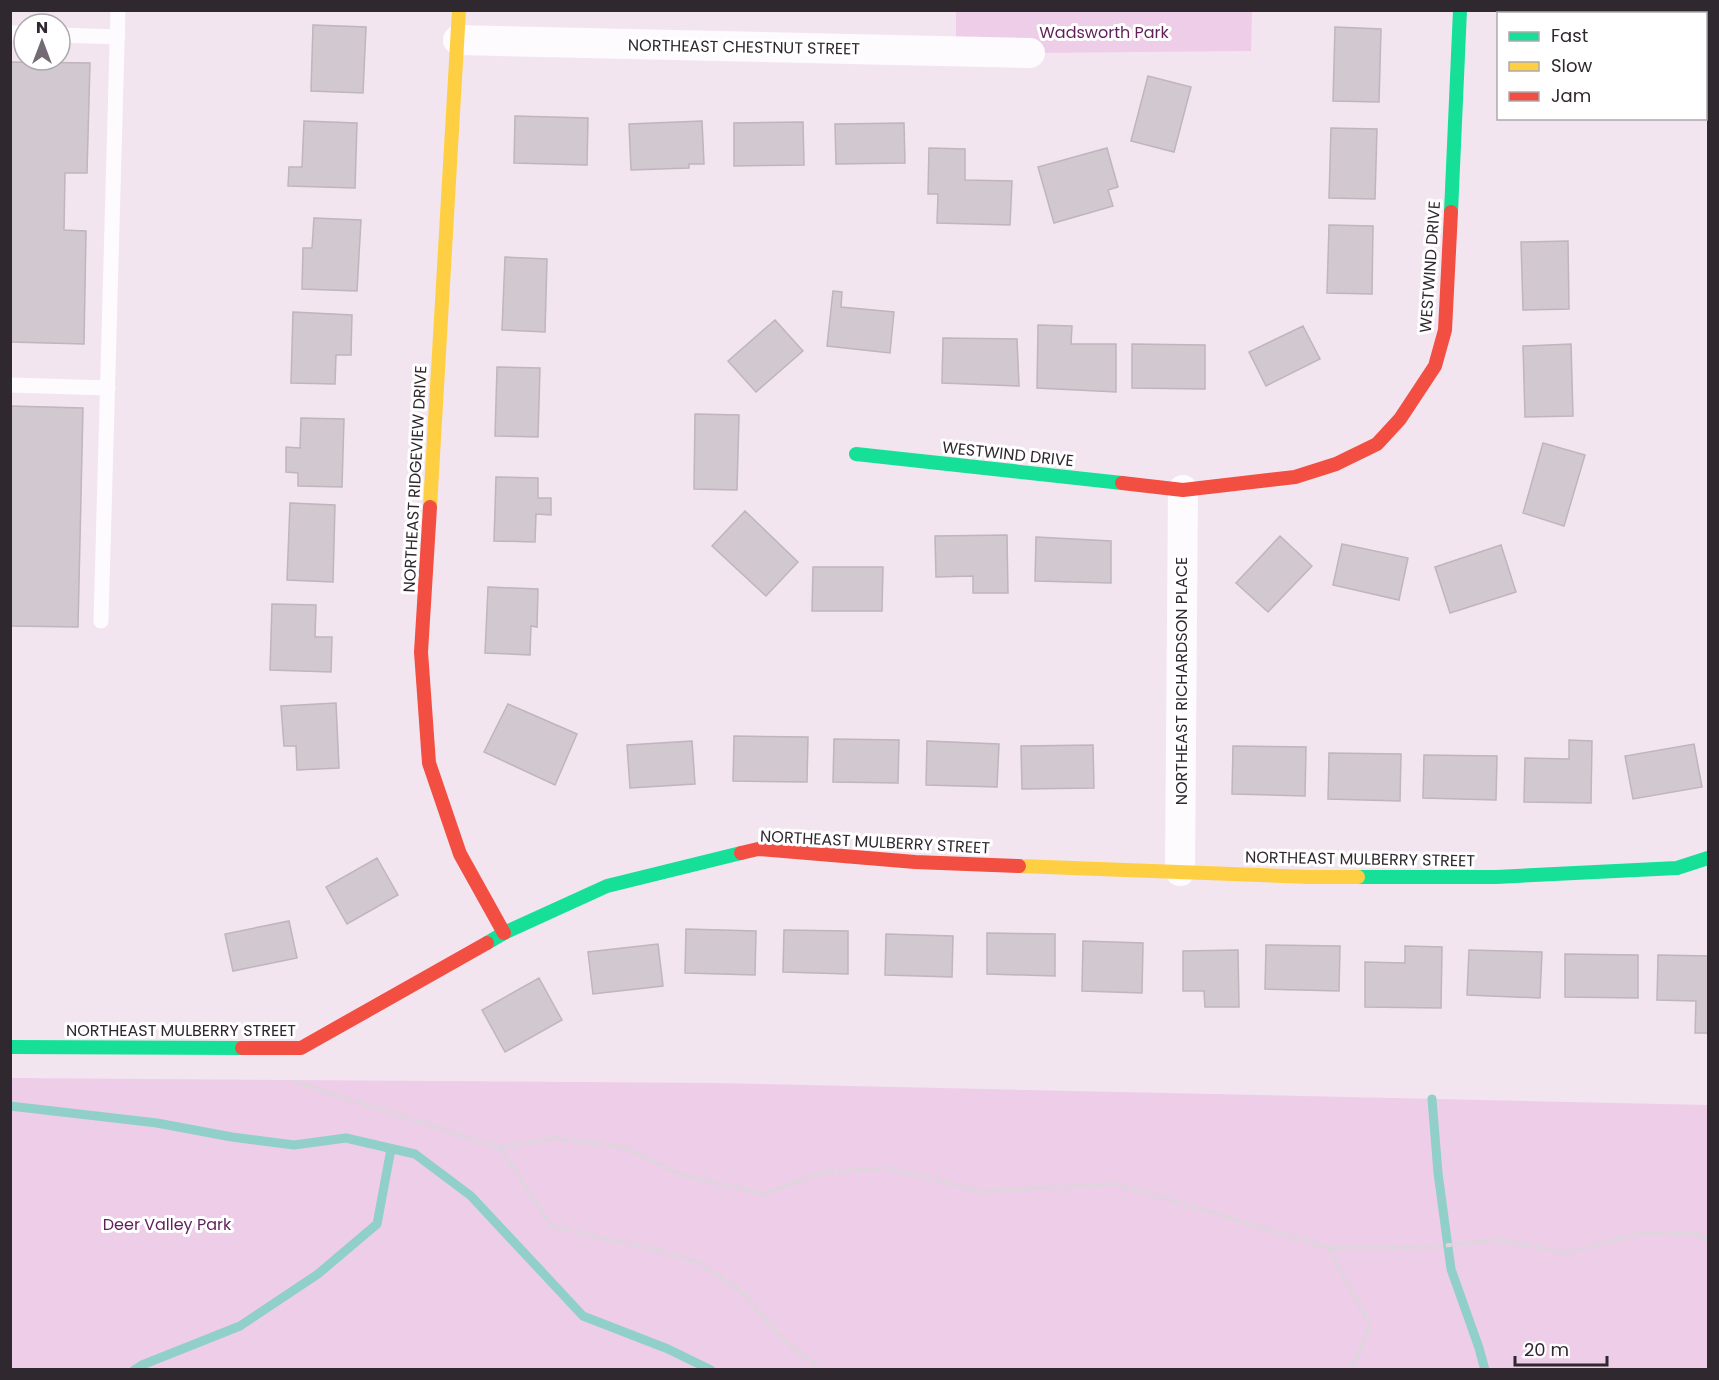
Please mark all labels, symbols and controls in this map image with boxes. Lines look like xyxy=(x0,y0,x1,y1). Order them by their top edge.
north arrow xyxy=(12,12,72,72)
legend xyxy=(1497,12,1707,120)
text: N xyxy=(36,16,48,39)
park label: Wadsworth Park xyxy=(1039,21,1170,44)
text: Fast xyxy=(1551,23,1588,48)
street label: NORTHEAST CHESTNUT STREET xyxy=(628,33,861,61)
text: Slow xyxy=(1551,53,1593,78)
text: Jam xyxy=(1551,83,1591,108)
street label: WESTWIND DRIVE xyxy=(1414,200,1446,334)
street label: NORTHEAST RIDGEVIEW DRIVE xyxy=(398,365,432,593)
street label: WESTWIND DRIVE xyxy=(941,436,1075,472)
street label: NORTHEAST RICHARDSON PLACE xyxy=(1170,557,1193,805)
street label: NORTHEAST MULBERRY STREET xyxy=(760,824,991,860)
street label: NORTHEAST MULBERRY STREET xyxy=(1245,845,1476,873)
street label: NORTHEAST MULBERRY STREET xyxy=(66,1019,296,1042)
park label: Deer Valley Park xyxy=(103,1213,232,1236)
scale bar xyxy=(1515,1329,1606,1367)
text: 20 m xyxy=(1524,1337,1569,1362)

